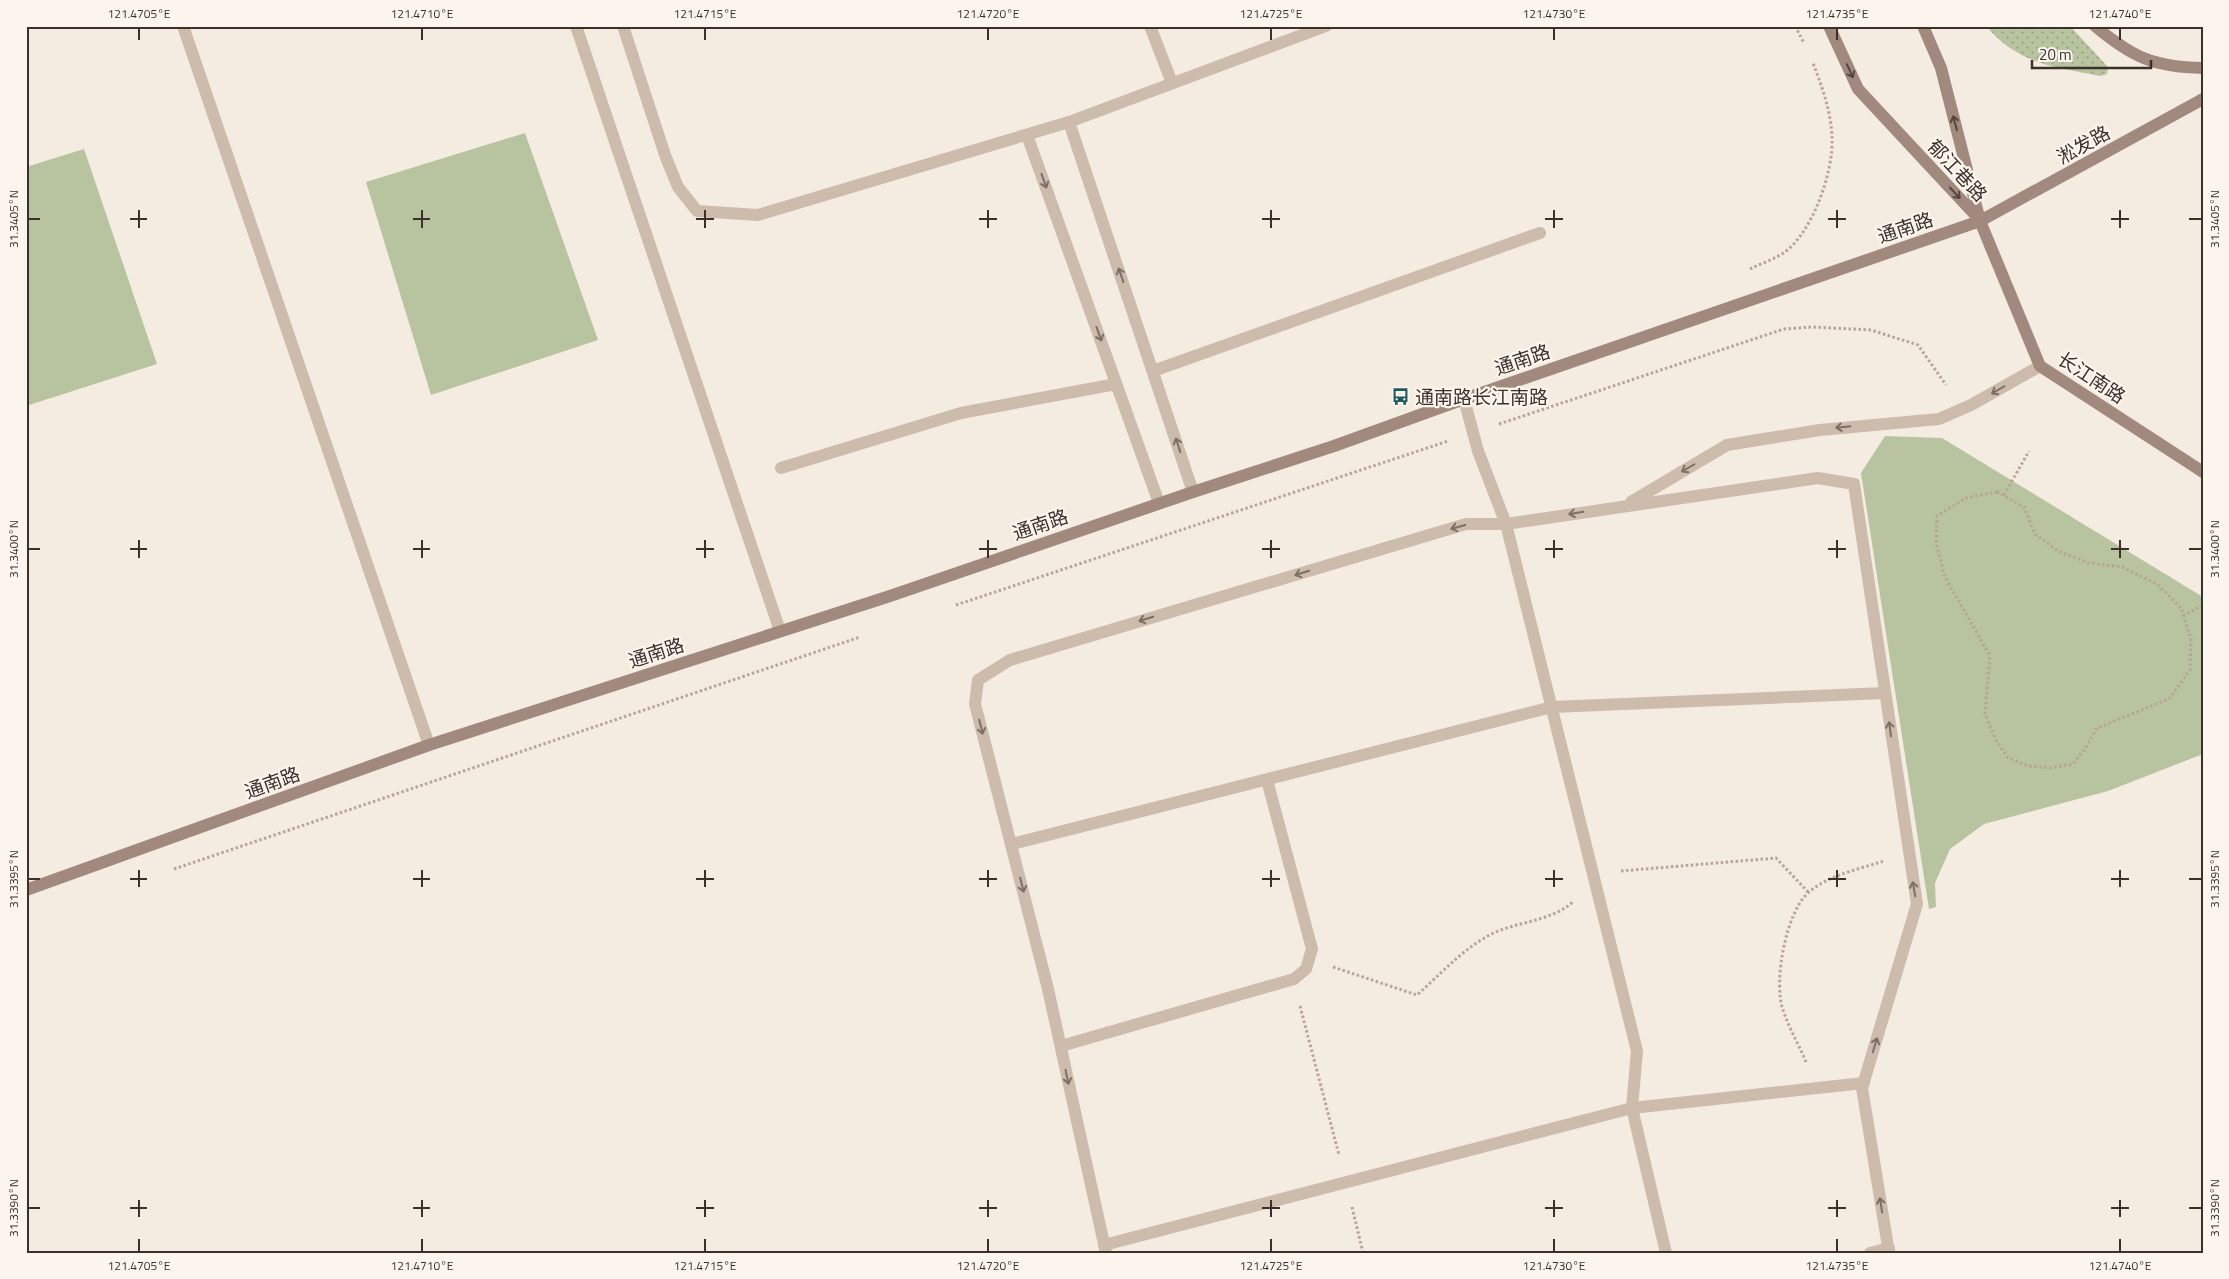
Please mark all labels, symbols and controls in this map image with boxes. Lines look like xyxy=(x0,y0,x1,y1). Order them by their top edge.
text: 121.4705°E xyxy=(108,4,171,23)
text: 121.4710°E xyxy=(391,4,454,23)
text: 121.4715°E xyxy=(674,4,737,23)
text: 121.4720°E xyxy=(957,4,1020,23)
text: 121.4725°E xyxy=(1240,4,1303,23)
text: 121.4730°E xyxy=(1523,4,1586,23)
text: 121.4735°E xyxy=(1806,4,1869,23)
text: 121.4740°E xyxy=(2089,4,2152,23)
scale bar xyxy=(2032,38,2150,70)
text: 20 m xyxy=(2039,43,2072,66)
one-way arrow xyxy=(1845,63,1855,78)
one-way arrow xyxy=(1950,116,1959,132)
street label: 淞发路 xyxy=(2051,117,2115,171)
street label: 郁江巷路 xyxy=(1921,132,1995,208)
one-way arrow xyxy=(1040,173,1049,188)
one-way arrow xyxy=(1949,187,1961,200)
text: 31.3405°N xyxy=(4,190,23,248)
text: 31.3405°N xyxy=(2205,190,2224,248)
street label: 通南路 xyxy=(1873,204,1937,250)
one-way arrow xyxy=(1116,267,1125,283)
one-way arrow xyxy=(1094,326,1104,342)
street label: 通南路 xyxy=(1490,336,1554,382)
street label: 长江南路 xyxy=(2052,344,2132,410)
place label: 通南路长江南路 xyxy=(1415,382,1548,411)
one-way arrow xyxy=(1991,385,2006,395)
bus stop icon: 通南路长江南路 xyxy=(1391,386,1411,406)
one-way arrow xyxy=(1835,422,1851,432)
one-way arrow xyxy=(1172,438,1182,454)
one-way arrow xyxy=(1681,463,1695,473)
street label: 通南路 xyxy=(1008,501,1072,547)
one-way arrow xyxy=(1568,508,1584,518)
text: 31.3400°N xyxy=(4,520,23,578)
text: 31.3400°N xyxy=(2205,520,2224,578)
one-way arrow xyxy=(1450,522,1466,532)
one-way arrow xyxy=(1295,569,1311,579)
one-way arrow xyxy=(1139,615,1155,625)
street label: 通南路 xyxy=(624,629,688,675)
one-way arrow xyxy=(977,719,987,735)
one-way arrow xyxy=(1884,721,1894,737)
street label: 通南路 xyxy=(240,759,304,805)
text: 31.3395°N xyxy=(4,850,23,908)
text: 31.3395°N xyxy=(2205,850,2224,908)
one-way arrow xyxy=(1018,876,1027,892)
one-way arrow xyxy=(1909,882,1919,898)
one-way arrow xyxy=(1871,1038,1880,1054)
one-way arrow xyxy=(1063,1068,1072,1084)
text: 31.3390°N xyxy=(4,1179,23,1237)
text: 31.3390°N xyxy=(2205,1179,2224,1237)
one-way arrow xyxy=(1876,1197,1886,1213)
text: 121.4705°E xyxy=(108,1256,171,1275)
text: 121.4710°E xyxy=(391,1256,454,1275)
text: 121.4715°E xyxy=(674,1256,737,1275)
text: 121.4720°E xyxy=(957,1256,1020,1275)
text: 121.4725°E xyxy=(1240,1256,1303,1275)
text: 121.4730°E xyxy=(1523,1256,1586,1275)
text: 121.4735°E xyxy=(1806,1256,1869,1275)
text: 121.4740°E xyxy=(2089,1256,2152,1275)

